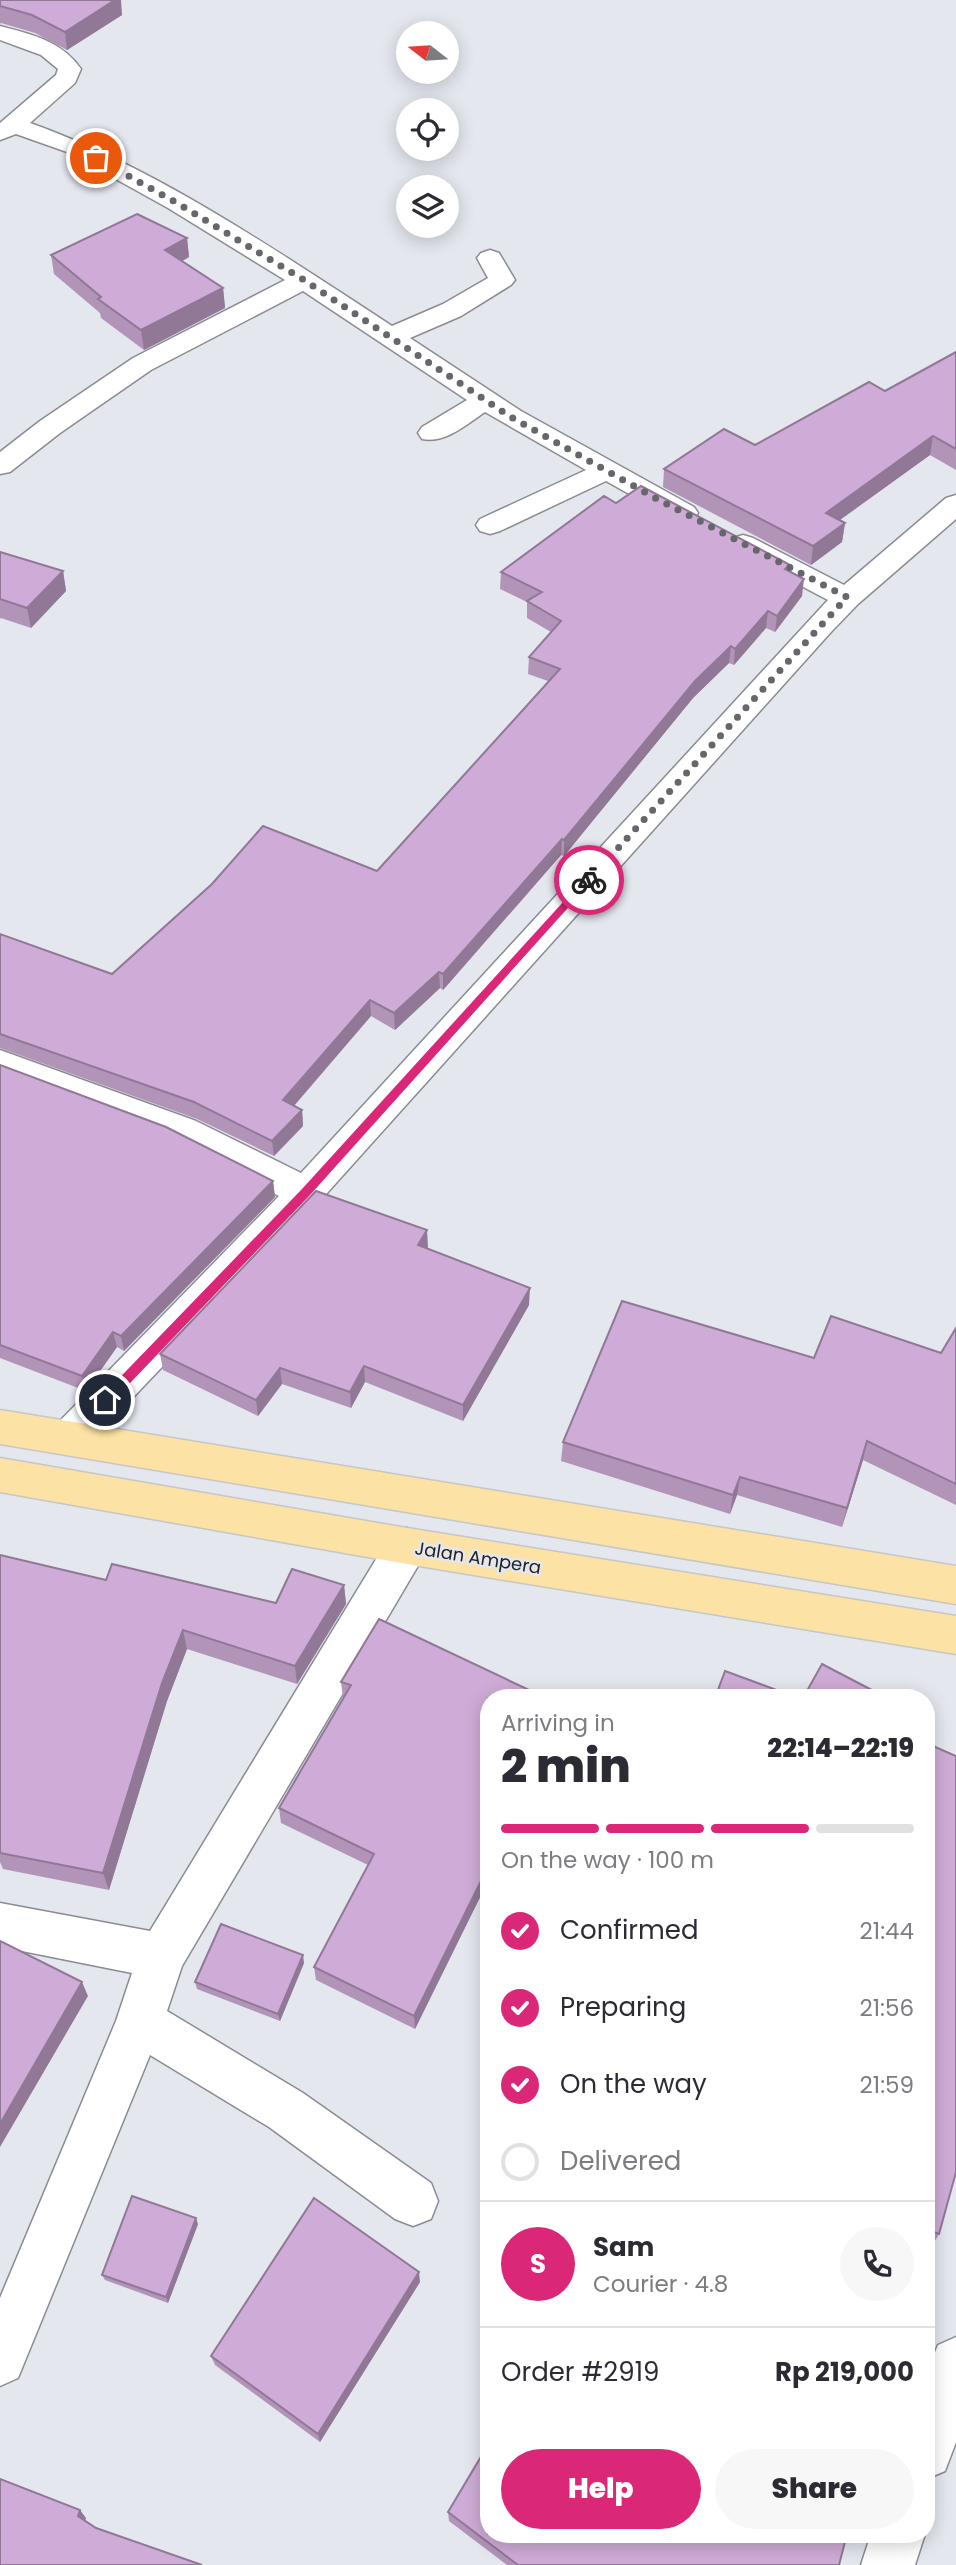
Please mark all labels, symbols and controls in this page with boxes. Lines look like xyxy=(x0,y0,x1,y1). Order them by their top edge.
north arrow xyxy=(396,21,458,84)
map controls xyxy=(396,21,459,238)
button: locate xyxy=(396,98,459,161)
pin xyxy=(66,128,126,188)
icon: bag xyxy=(77,139,115,177)
button: layers xyxy=(396,175,459,238)
courier xyxy=(554,845,624,915)
icon: bike xyxy=(570,861,608,899)
pin xyxy=(75,1370,135,1430)
icon: home xyxy=(86,1381,124,1419)
street label: Jalan Ampera xyxy=(413,1535,543,1580)
text: Arriving in xyxy=(501,1707,615,1739)
text: 22:14–22:19 xyxy=(767,1730,914,1766)
text: 2 min xyxy=(501,1734,631,1798)
text: On the way · 100 m xyxy=(501,1844,714,1876)
icon: check xyxy=(501,1912,539,1950)
text: Confirmed xyxy=(560,1912,698,1948)
text: 21:44 xyxy=(860,1915,914,1947)
icon: check xyxy=(501,1989,539,2027)
text: Preparing xyxy=(560,1989,686,2025)
text: 21:56 xyxy=(859,1992,914,2024)
icon: check xyxy=(501,2066,539,2104)
text: On the way xyxy=(560,2066,707,2102)
text: 21:59 xyxy=(860,2069,914,2101)
text: Delivered xyxy=(560,2143,681,2179)
button: phone xyxy=(840,2227,914,2301)
text: Sam xyxy=(593,2229,654,2265)
text: S xyxy=(530,2246,546,2282)
text: Courier · 4.8 xyxy=(593,2268,728,2300)
text: Order #2919 xyxy=(501,2354,659,2390)
text: Rp 219,000 xyxy=(775,2354,914,2390)
button: Help xyxy=(501,2449,701,2529)
button: Share xyxy=(715,2449,914,2529)

